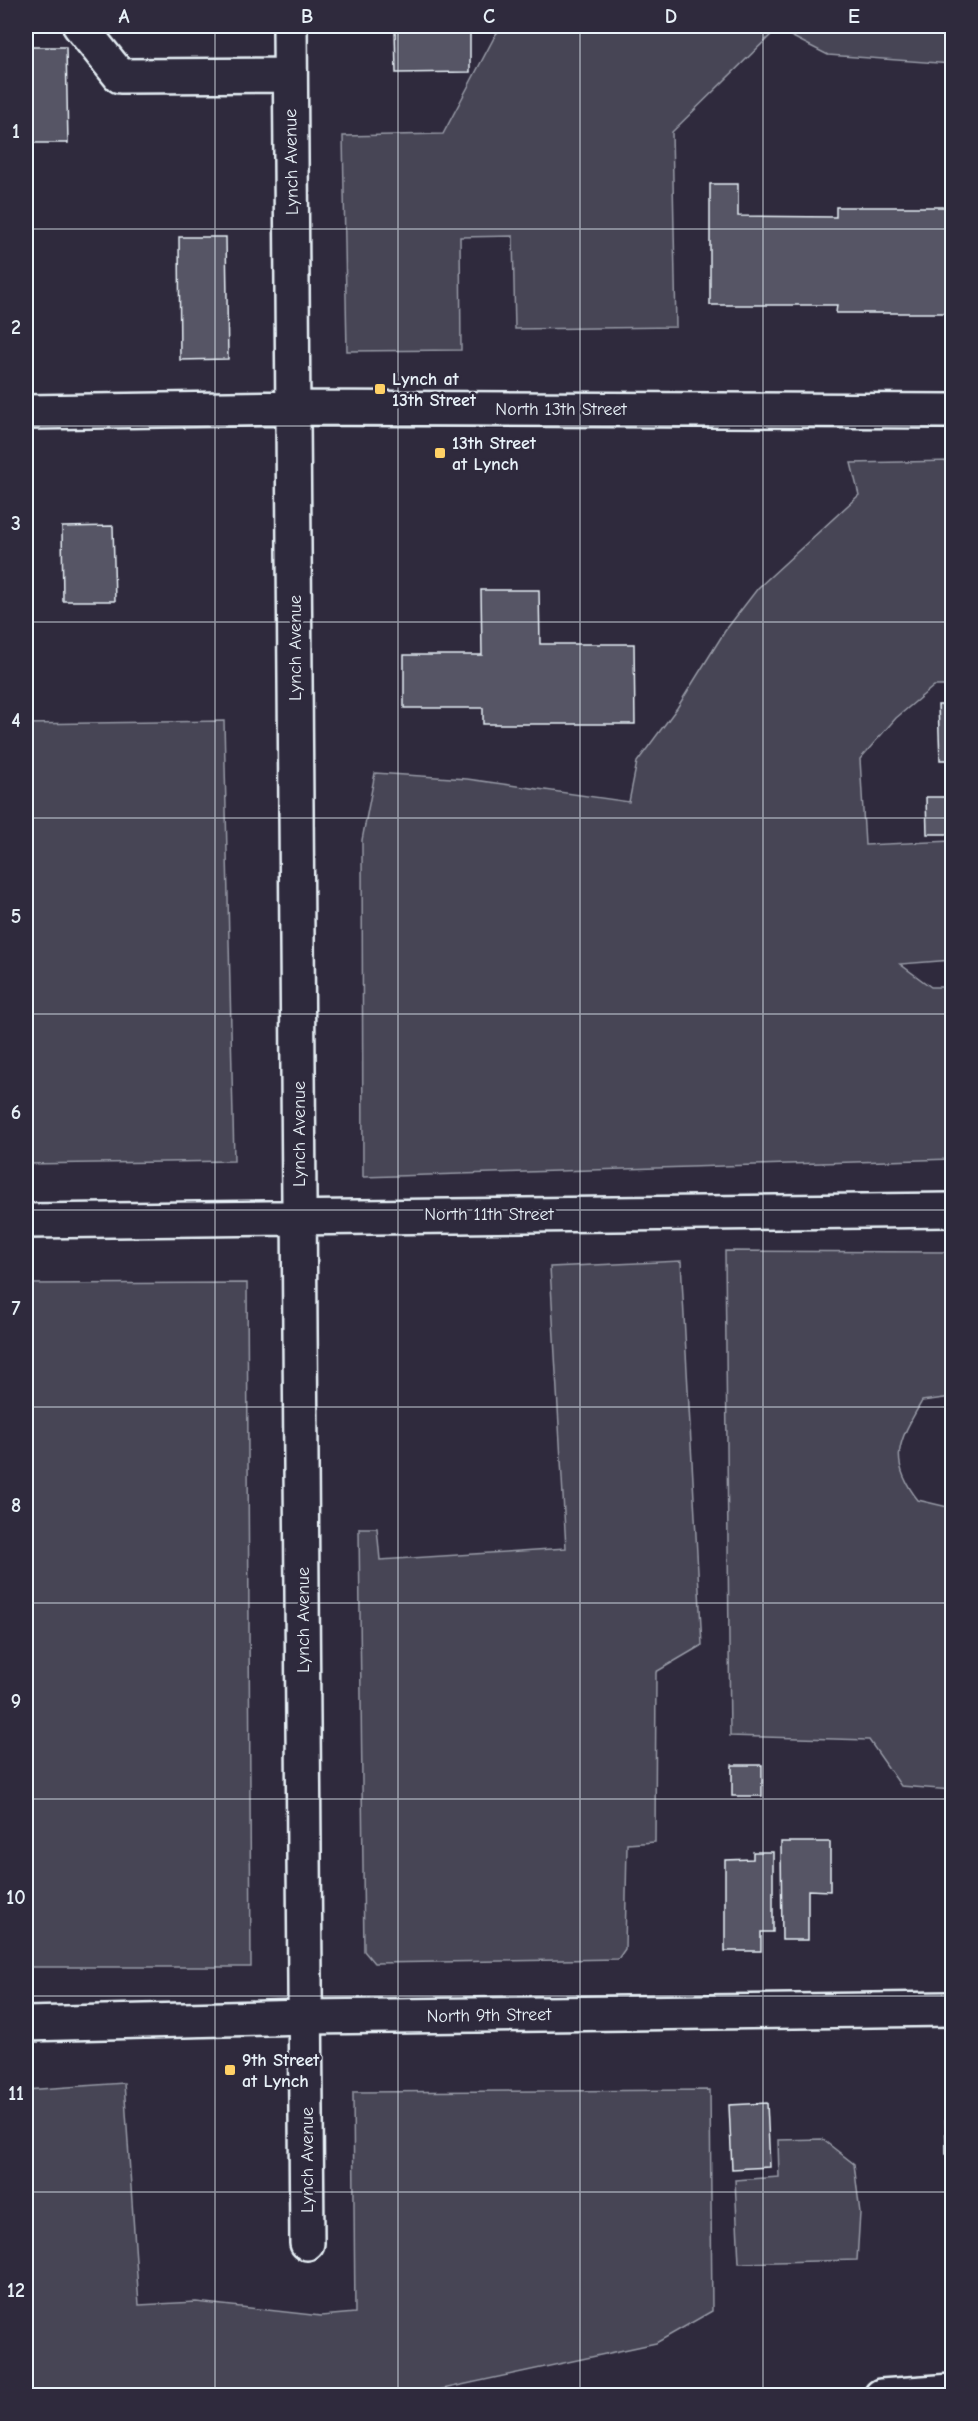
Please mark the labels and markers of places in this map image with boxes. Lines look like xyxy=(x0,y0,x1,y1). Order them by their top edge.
place label: Lynch at 13th Street xyxy=(392,369,477,411)
marker: Lynch at 13th Street xyxy=(373,382,387,396)
place label: 13th Street at Lynch xyxy=(452,433,537,475)
marker: 13th Street at Lynch xyxy=(433,446,447,460)
place label: 9th Street at Lynch xyxy=(242,2050,320,2092)
marker: 9th Street at Lynch xyxy=(223,2063,237,2077)

